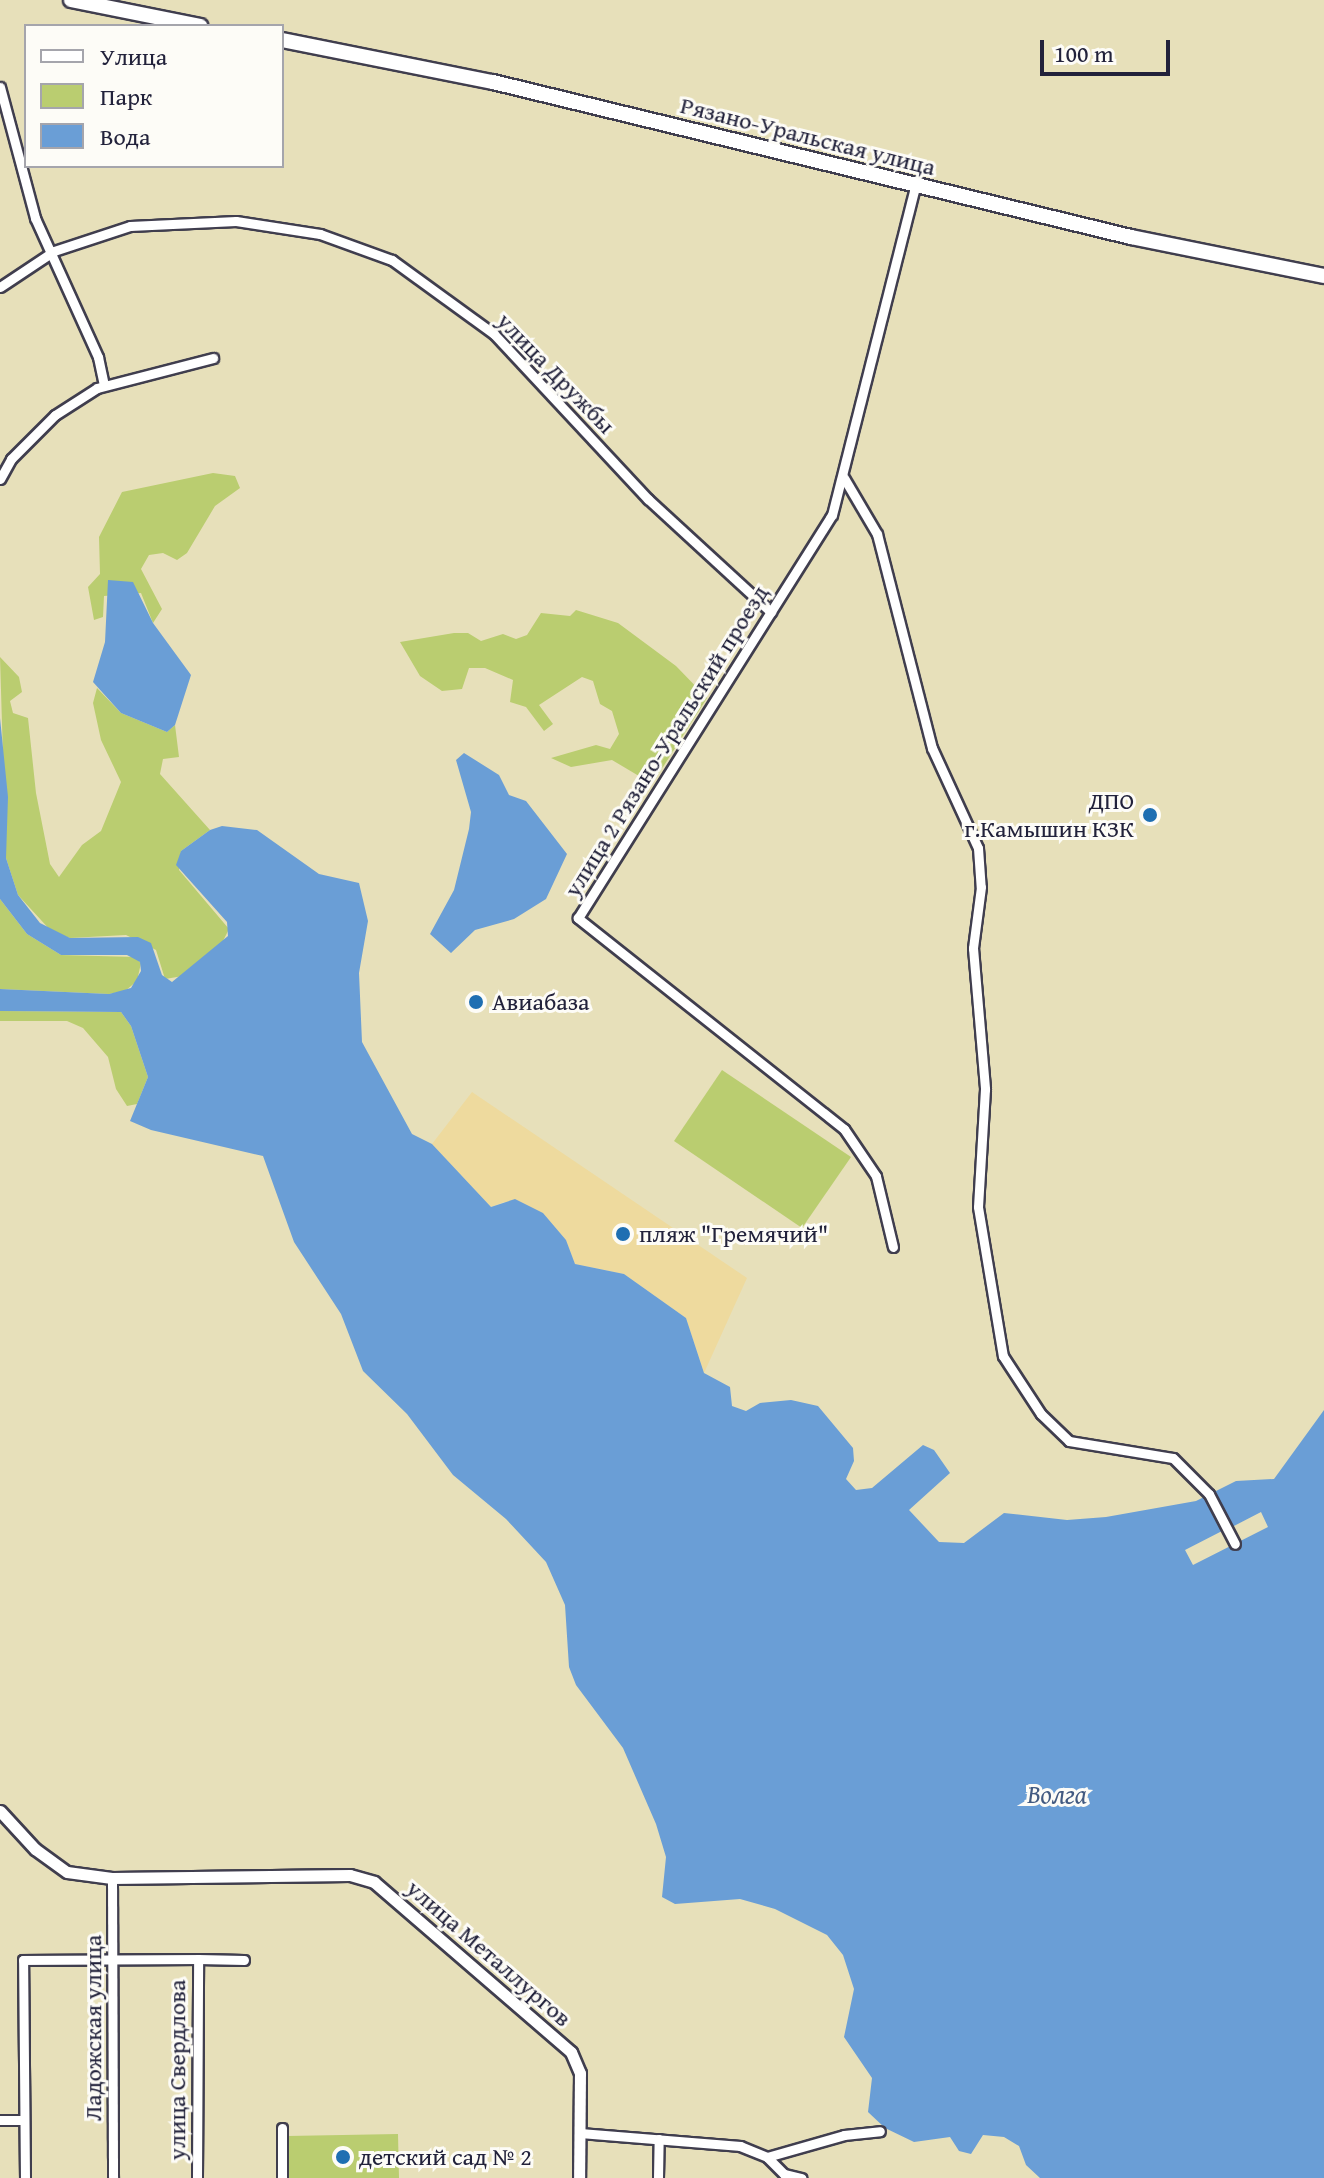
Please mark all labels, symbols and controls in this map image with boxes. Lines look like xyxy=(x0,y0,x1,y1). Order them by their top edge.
legend xyxy=(24,24,284,168)
scale bar xyxy=(1044,24,1174,74)
text: 100 m xyxy=(1054,36,1114,71)
text: Улица xyxy=(100,39,167,74)
text: Парк xyxy=(100,79,152,114)
street label: Рязано-Уральская улица xyxy=(678,90,938,182)
text: Вода xyxy=(100,119,150,154)
street label: улица Дружбы xyxy=(491,306,621,440)
street label: улица 2 Рязано-Уральский проезд xyxy=(558,580,774,902)
place label: ДПО г.Камышин КЗК xyxy=(964,787,1134,843)
marker: ДПО г.Камышин КЗК xyxy=(1141,806,1159,824)
place label: Авиабаза xyxy=(492,988,590,1016)
marker: Авиабаза xyxy=(467,993,485,1011)
place label: пляж "Гремячий" xyxy=(639,1220,828,1248)
marker: пляж "Гремячий" xyxy=(614,1225,632,1243)
water label: Волга xyxy=(1027,1778,1087,1810)
street label: улица Металлургов xyxy=(401,1874,577,2032)
street label: Ладожская улица xyxy=(79,1935,107,2121)
street label: улица Свердлова xyxy=(163,1980,191,2160)
place label: детский сад № 2 xyxy=(359,2143,532,2171)
marker: детский сад № 2 xyxy=(334,2148,352,2166)

